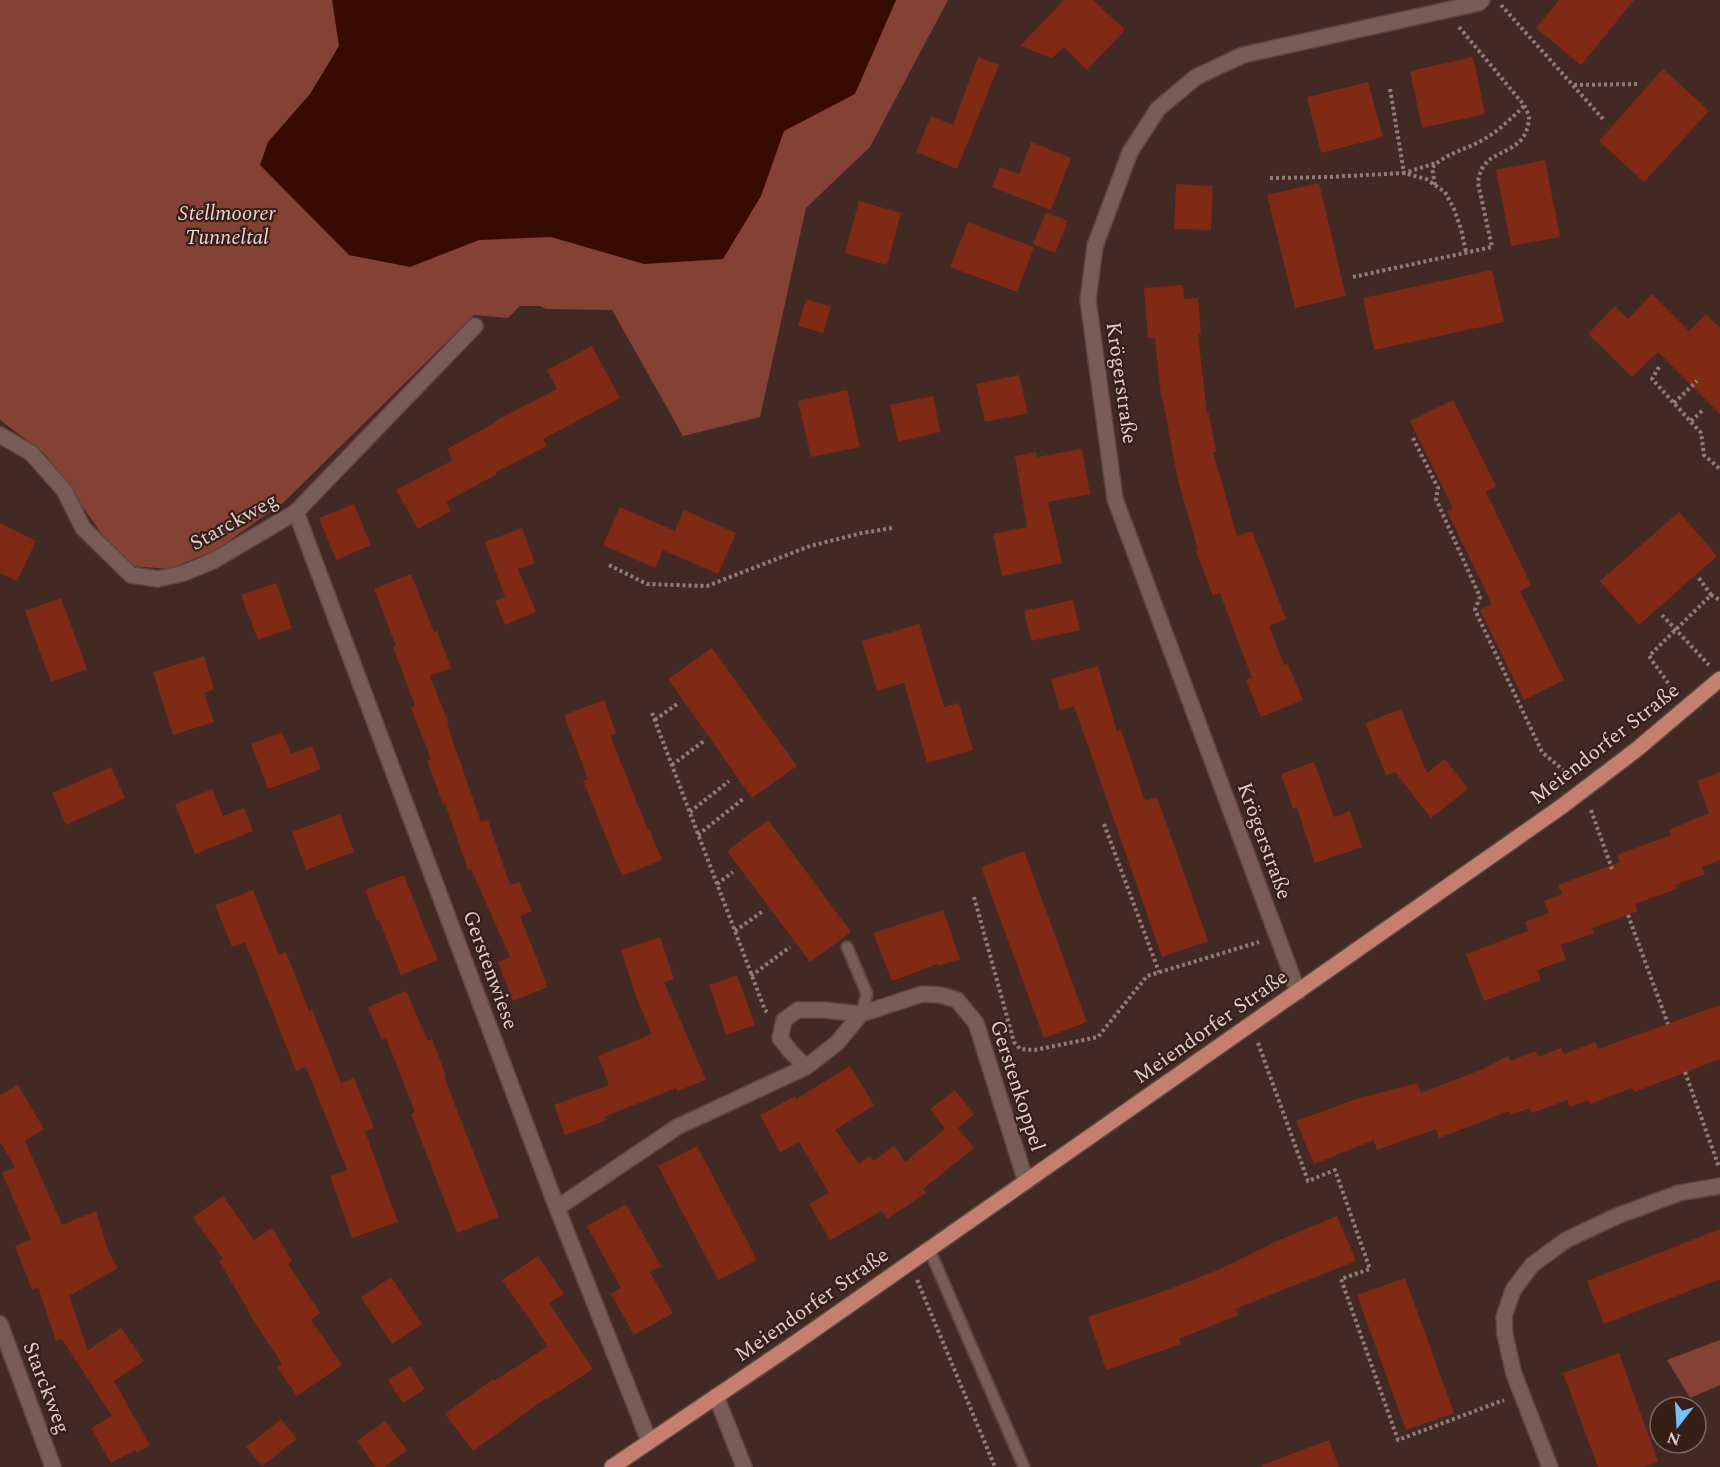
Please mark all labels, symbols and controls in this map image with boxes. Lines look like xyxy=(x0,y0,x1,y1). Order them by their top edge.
park label: Stellmoorer Tunneltal xyxy=(178,198,277,254)
street label: Krögerstraße xyxy=(1097,320,1145,446)
street label: Starckweg xyxy=(184,485,284,559)
street label: Meiendorfer Straße xyxy=(1523,675,1687,813)
street label: Krögerstraße xyxy=(1228,778,1300,904)
street label: Gerstenwiese xyxy=(454,906,526,1034)
street label: Meiendorfer Straße xyxy=(1127,962,1295,1092)
street label: Gerstenkoppel xyxy=(981,1016,1053,1156)
street label: Meiendorfer Straße xyxy=(728,1240,896,1370)
street label: Starckweg xyxy=(14,1337,78,1439)
north arrow xyxy=(1648,1395,1708,1455)
text: N xyxy=(1664,1425,1684,1452)

